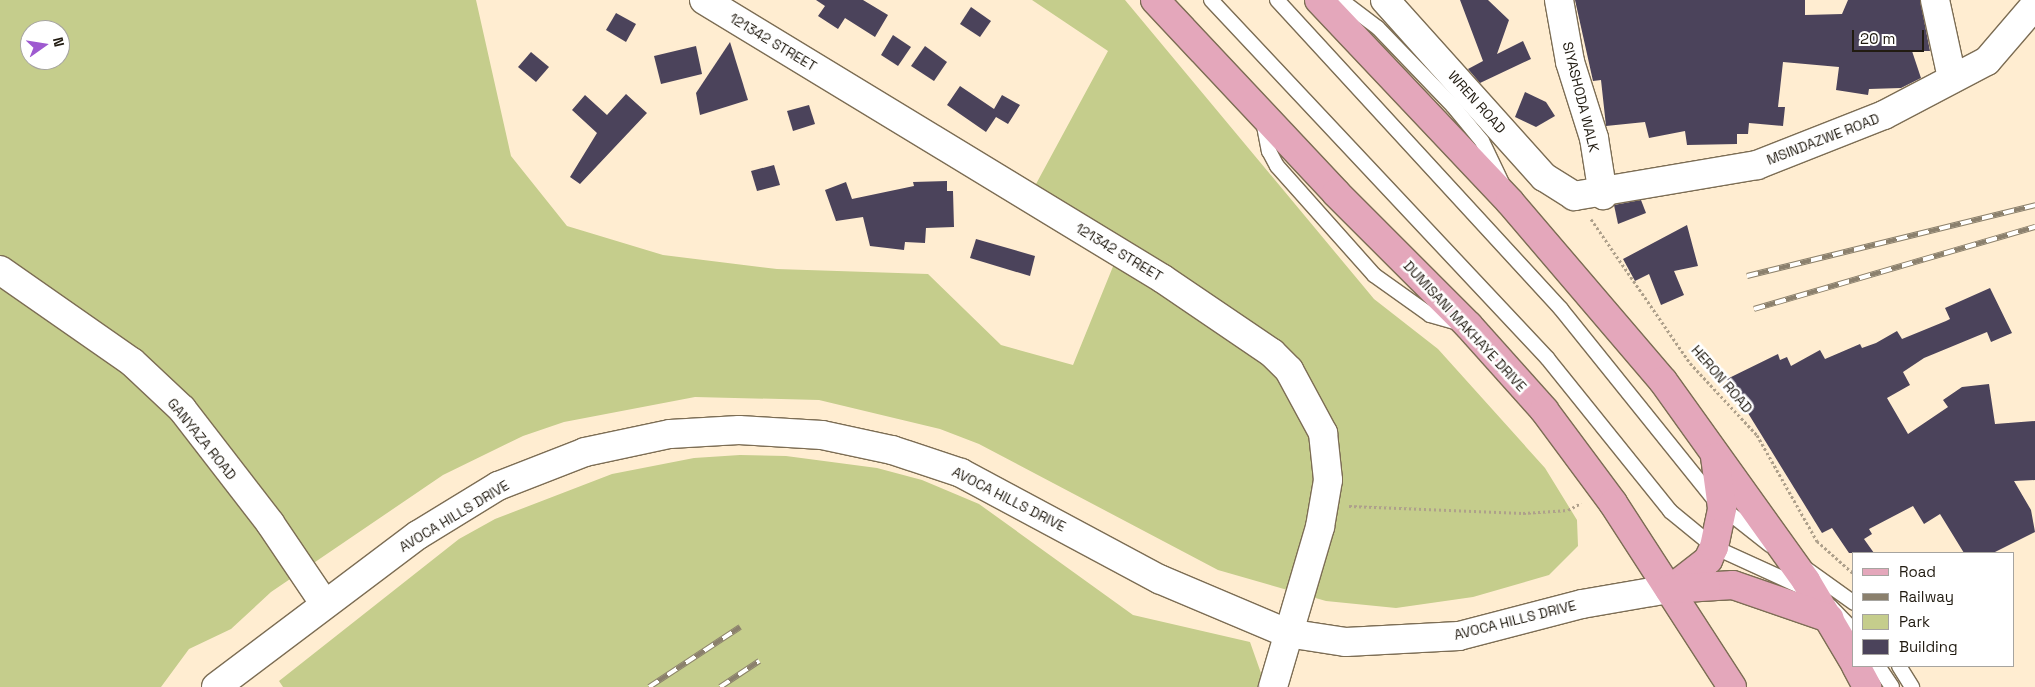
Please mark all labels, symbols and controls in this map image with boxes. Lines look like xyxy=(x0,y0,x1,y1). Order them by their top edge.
street label: 121342 STREET xyxy=(726,9,820,75)
north arrow xyxy=(20,20,70,70)
scale bar xyxy=(1855,20,1928,52)
text: 20 m xyxy=(1860,29,1895,48)
text: N xyxy=(49,35,68,48)
street label: SIYASHODA WALK xyxy=(1559,40,1603,154)
street label: WREN ROAD xyxy=(1445,67,1509,137)
street label: MSINDAZWE ROAD xyxy=(1764,110,1882,168)
street label: 121342 STREET xyxy=(1072,219,1166,285)
street label: DUMISANI MAKHAYE DRIVE xyxy=(1400,257,1530,395)
street label: HERON ROAD xyxy=(1688,342,1756,416)
street label: GANYAZA ROAD xyxy=(164,395,240,483)
street label: AVOCA HILLS DRIVE xyxy=(949,463,1069,535)
street label: AVOCA HILLS DRIVE xyxy=(396,477,512,555)
legend xyxy=(1852,552,2015,667)
text: Road xyxy=(1899,562,1936,581)
text: Railway xyxy=(1899,587,1954,606)
street label: AVOCA HILLS DRIVE xyxy=(1452,597,1578,643)
text: Park xyxy=(1899,612,1930,631)
text: Building xyxy=(1899,637,1958,656)

